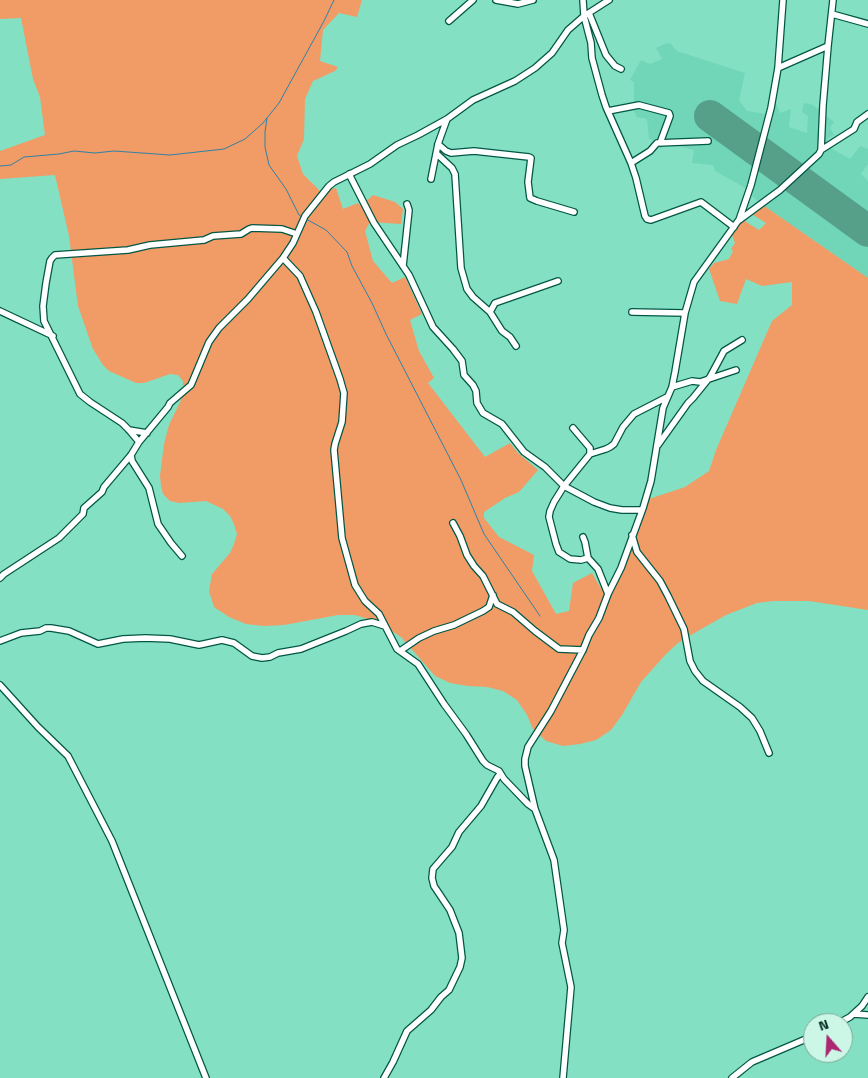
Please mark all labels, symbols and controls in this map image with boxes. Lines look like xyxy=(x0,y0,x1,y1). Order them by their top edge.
north arrow xyxy=(803,1013,853,1063)
text: N xyxy=(815,1013,831,1036)

